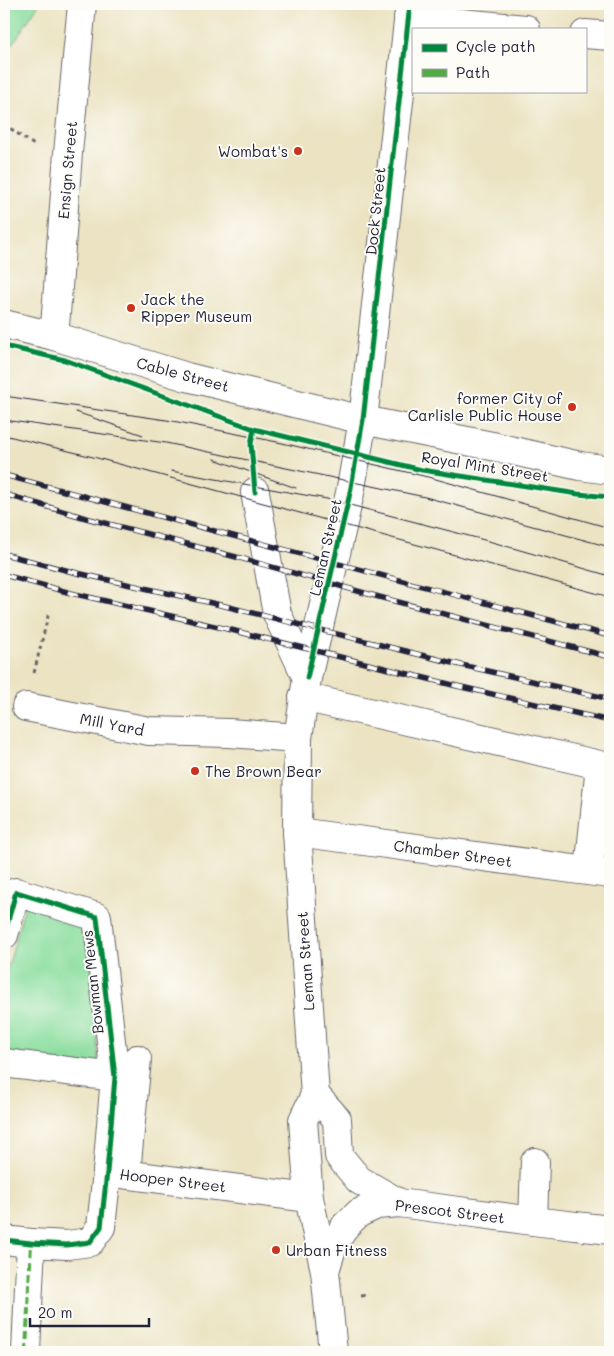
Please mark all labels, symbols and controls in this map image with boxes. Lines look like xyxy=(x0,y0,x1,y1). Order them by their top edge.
legend xyxy=(412,28,586,92)
text: Cycle path xyxy=(456,36,535,56)
text: Path xyxy=(456,62,490,82)
street label: Ensign Street xyxy=(53,120,81,220)
place label: Wombat's xyxy=(218,141,288,161)
marker: Wombat's xyxy=(292,145,304,157)
street label: Dock Street xyxy=(360,166,390,256)
place label: Jack the Ripper Museum xyxy=(141,289,252,326)
marker: Jack the Ripper Museum xyxy=(125,302,137,314)
street label: Cable Street xyxy=(134,352,232,396)
place label: former City of Carlisle Public House xyxy=(408,388,563,425)
marker: former City of Carlisle Public House xyxy=(566,401,578,413)
street label: Royal Mint Street xyxy=(420,446,550,486)
street label: Leman Street xyxy=(304,496,346,598)
street label: Mill Yard xyxy=(78,708,146,740)
place label: The Brown Bear xyxy=(205,761,322,781)
marker: The Brown Bear xyxy=(189,765,201,777)
street label: Chamber Street xyxy=(392,835,514,871)
street label: Leman Street xyxy=(292,911,318,1011)
street label: Bowman Mews xyxy=(77,929,107,1035)
street label: Hooper Street xyxy=(119,1164,227,1196)
street label: Prescot Street xyxy=(394,1194,506,1228)
place label: Urban Fitness xyxy=(286,1240,387,1260)
marker: Urban Fitness xyxy=(270,1244,282,1256)
scale bar xyxy=(30,1296,149,1328)
text: 20 m xyxy=(38,1302,72,1322)

